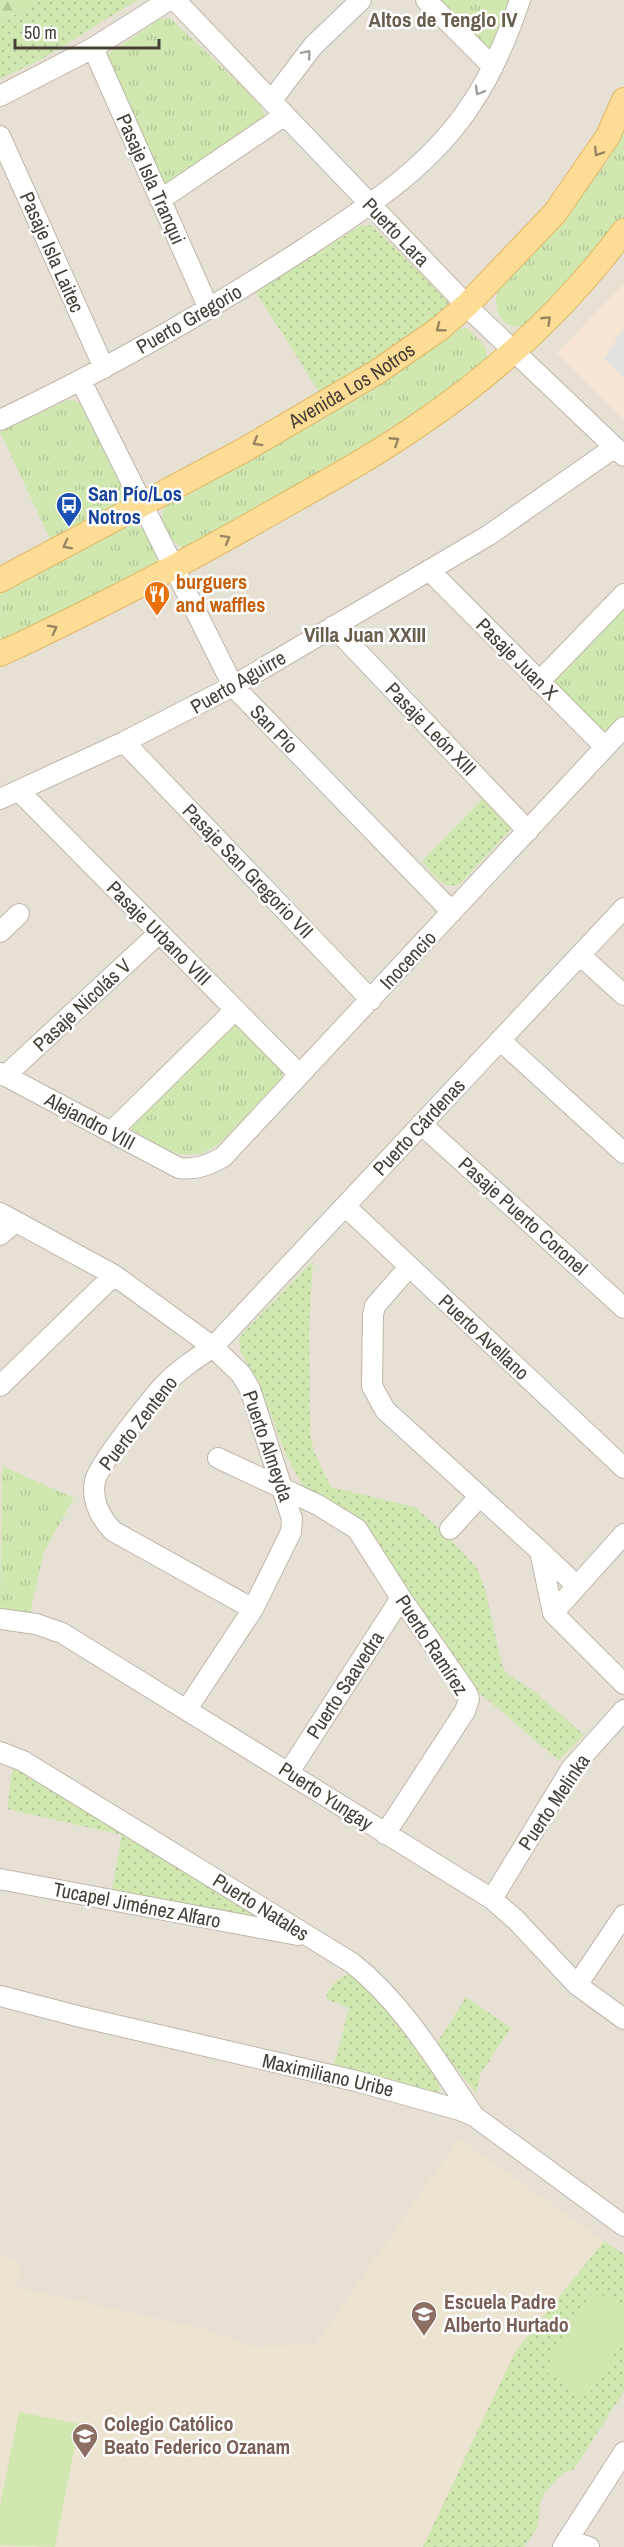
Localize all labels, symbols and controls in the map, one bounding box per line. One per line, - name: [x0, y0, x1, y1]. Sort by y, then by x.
- district label: Altos de Tenglo IV: [369, 5, 518, 34]
- scale bar: [15, 12, 159, 50]
- text: 50 m: [24, 20, 57, 45]
- one-way arrow: [300, 50, 311, 61]
- one-way arrow: [475, 85, 486, 96]
- street label: Pasaje Isla Tranqui: [111, 109, 192, 248]
- one-way arrow: [594, 145, 605, 156]
- street label: Pasaje Isla Laitec: [14, 187, 91, 316]
- street label: Puerto Lara: [357, 191, 436, 272]
- street label: Puerto Gregorio: [131, 277, 246, 360]
- one-way arrow: [539, 316, 550, 327]
- one-way arrow: [436, 320, 447, 331]
- street label: Avenida Los Notros: [282, 336, 420, 435]
- one-way arrow: [253, 435, 264, 446]
- one-way arrow: [388, 437, 399, 448]
- place label: San Pío/Los Notros: [88, 480, 182, 530]
- bus stop icon: San Pío/Los Notros: [54, 490, 84, 528]
- one-way arrow: [220, 535, 230, 546]
- one-way arrow: [63, 538, 74, 549]
- place label: burguers and waffles: [176, 568, 265, 618]
- restaurant icon: burguers and waffles: [142, 579, 172, 617]
- street label: Pasaje Juan X: [470, 612, 564, 706]
- district label: Villa Juan XXIII: [304, 620, 426, 649]
- one-way arrow: [46, 624, 57, 636]
- street label: Puerto Aguirre: [185, 643, 290, 720]
- street label: Pasaje León XIII: [380, 676, 483, 781]
- street label: San Pío: [244, 698, 304, 759]
- street label: Pasaje San Gregorio VII: [177, 797, 320, 944]
- street label: Pasaje Urbano VIII: [101, 874, 218, 991]
- street label: Inocencio: [374, 924, 442, 995]
- street label: Pasaje Nicolás V: [27, 952, 137, 1057]
- street label: Puerto Cárdenas: [366, 1072, 471, 1181]
- street label: Alejandro VIII: [40, 1085, 140, 1156]
- street label: Pasaje Puerto Coronel: [453, 1150, 594, 1281]
- street label: Puerto Avellano: [433, 1288, 535, 1386]
- street label: Puerto Zenteno: [92, 1370, 183, 1476]
- street label: Puerto Almeyda: [237, 1387, 300, 1505]
- street label: Puerto Ramírez: [390, 1589, 475, 1700]
- street label: Puerto Saavedra: [300, 1626, 389, 1744]
- street label: Puerto Melinka: [512, 1748, 596, 1855]
- street label: Puerto Yungay: [274, 1755, 379, 1837]
- street label: Puerto Natales: [208, 1866, 314, 1947]
- street label: Tucapel Jiménez Alfaro: [51, 1875, 223, 1934]
- street label: Maximiliano Uribe: [260, 2046, 396, 2103]
- place label: Escuela Padre Alberto Hurtado: [444, 2288, 569, 2338]
- school or university icon: Escuela Padre Alberto Hurtado: [409, 2299, 439, 2337]
- place label: Colegio Católico Beato Federico Ozanam: [104, 2410, 290, 2460]
- school or university icon: Colegio Católico Beato Federico Ozanam: [70, 2421, 100, 2459]

